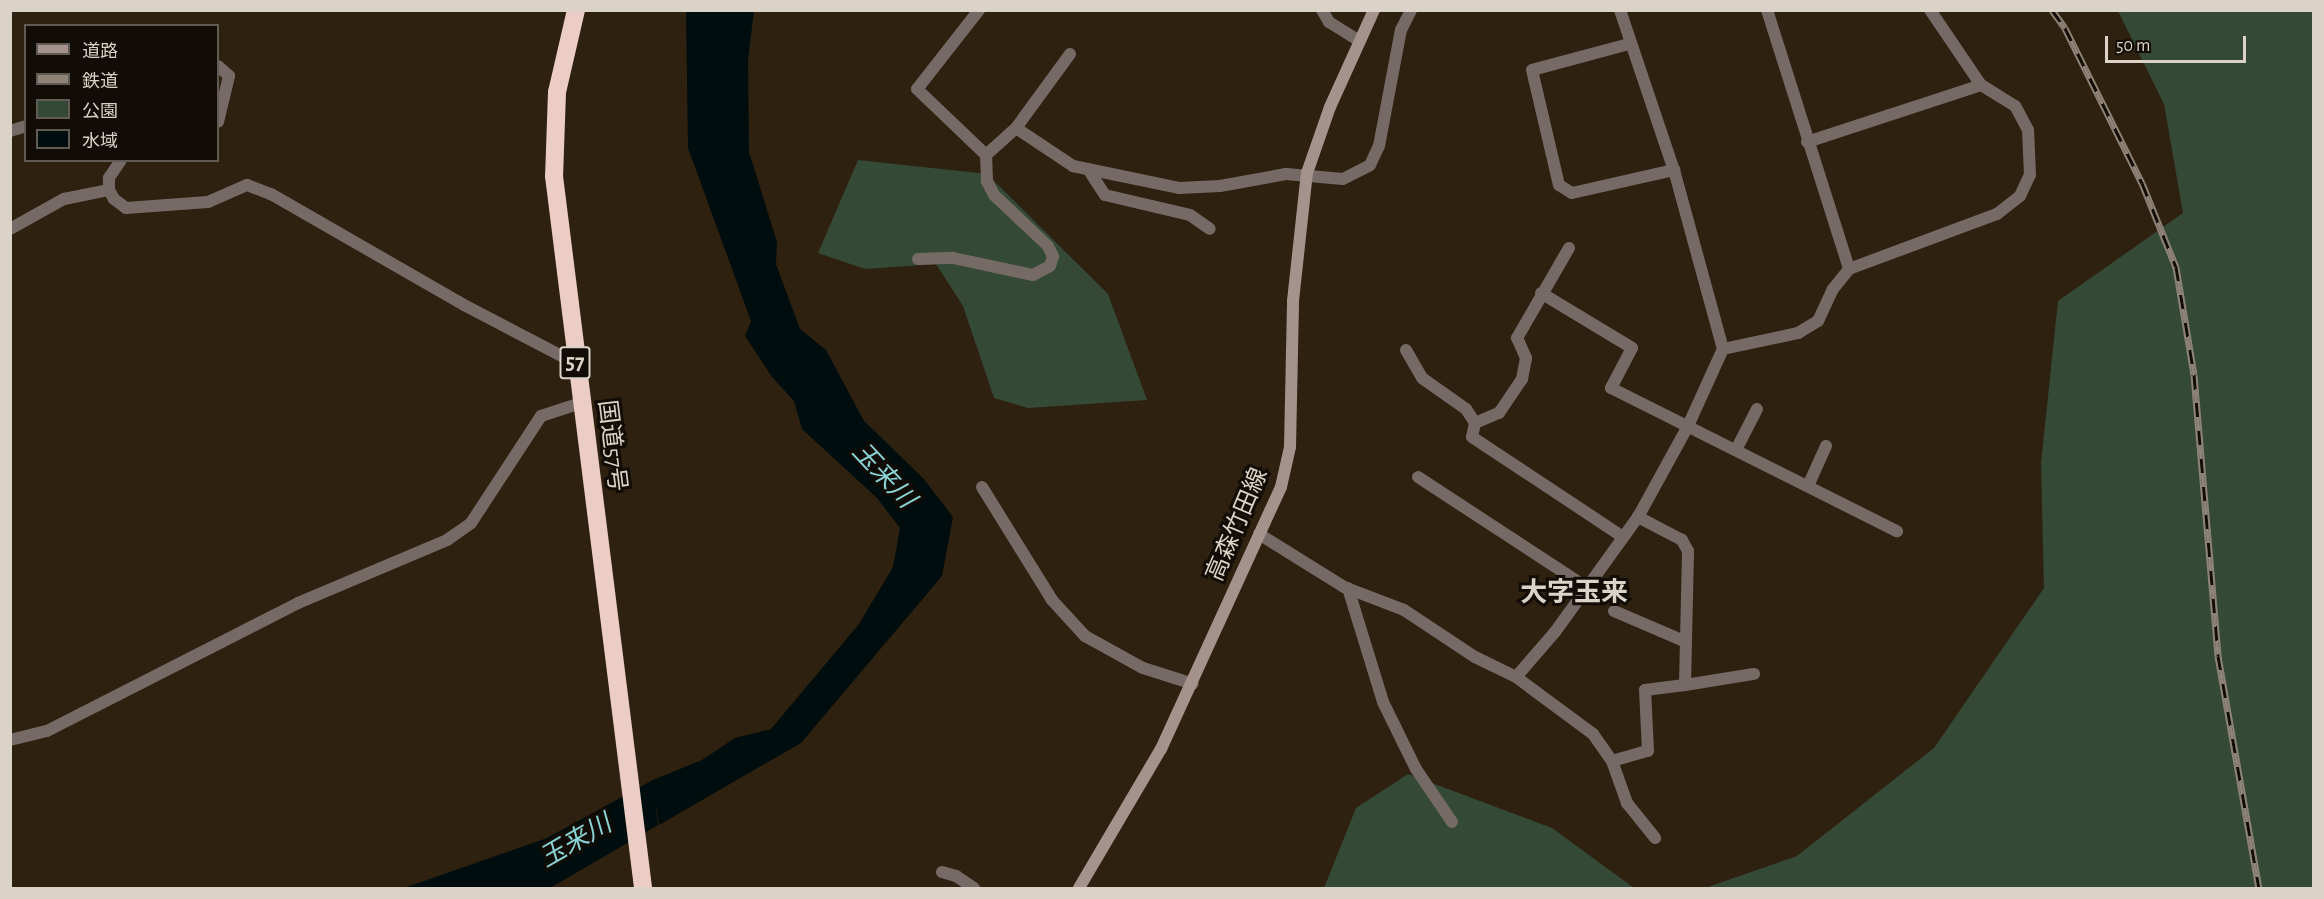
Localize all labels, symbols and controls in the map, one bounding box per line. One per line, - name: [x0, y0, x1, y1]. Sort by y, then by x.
- legend: [24, 24, 219, 162]
- scale bar: [2108, 24, 2249, 62]
- text: 50 m: [2116, 37, 2150, 55]
- text: 道路: [82, 43, 118, 61]
- text: 鉄道: [82, 73, 118, 91]
- text: 公園: [82, 103, 118, 121]
- text: 水域: [82, 133, 118, 151]
- road number: 57: [558, 344, 592, 382]
- street label: 国道57号: [591, 399, 631, 493]
- water label: 玉来川: [845, 437, 921, 515]
- street label: 高森竹田線: [1201, 464, 1275, 586]
- district label: 大字玉来: [1520, 577, 1628, 609]
- water label: 玉来川: [534, 809, 618, 875]

